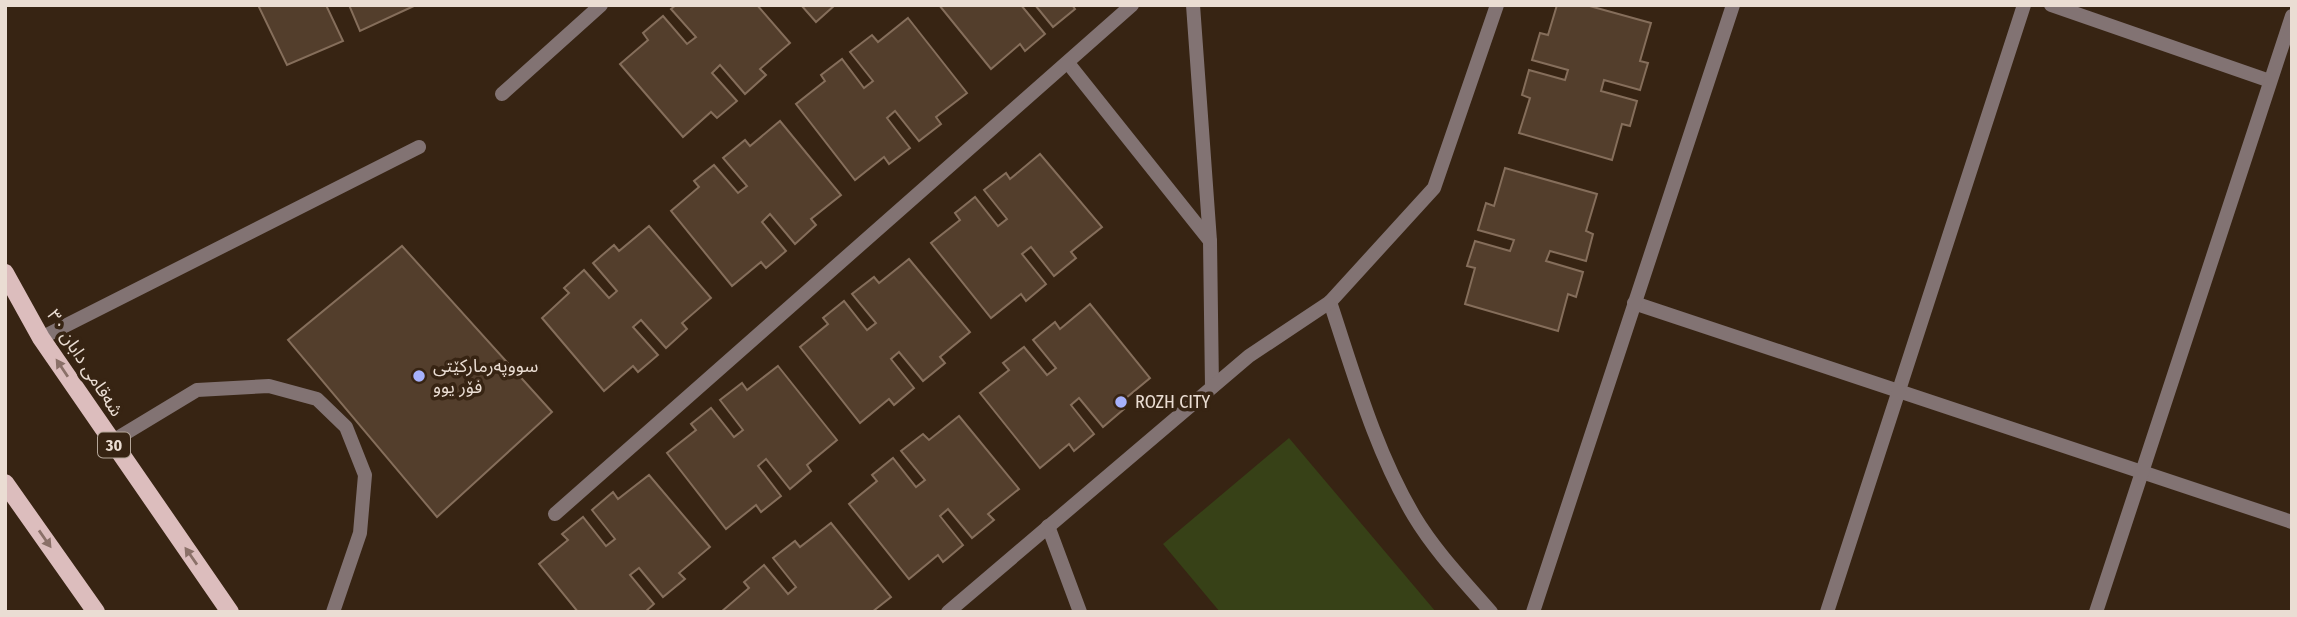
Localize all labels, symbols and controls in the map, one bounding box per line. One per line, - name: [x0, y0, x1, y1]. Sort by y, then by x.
- street label: شەقامی دابان ٣٠: [42, 305, 128, 421]
- place label: سووپەرمارکێتی فۆر یوو: [433, 355, 538, 398]
- one-way arrow: [55, 359, 68, 378]
- marker: سووپەرمارکێتی فۆر یوو: [411, 368, 427, 384]
- place label: ROZH CITY: [1135, 391, 1210, 413]
- marker: ROZH CITY: [1113, 394, 1129, 410]
- road number: 30: [98, 432, 130, 458]
- one-way arrow: [37, 530, 51, 548]
- one-way arrow: [184, 547, 198, 565]

